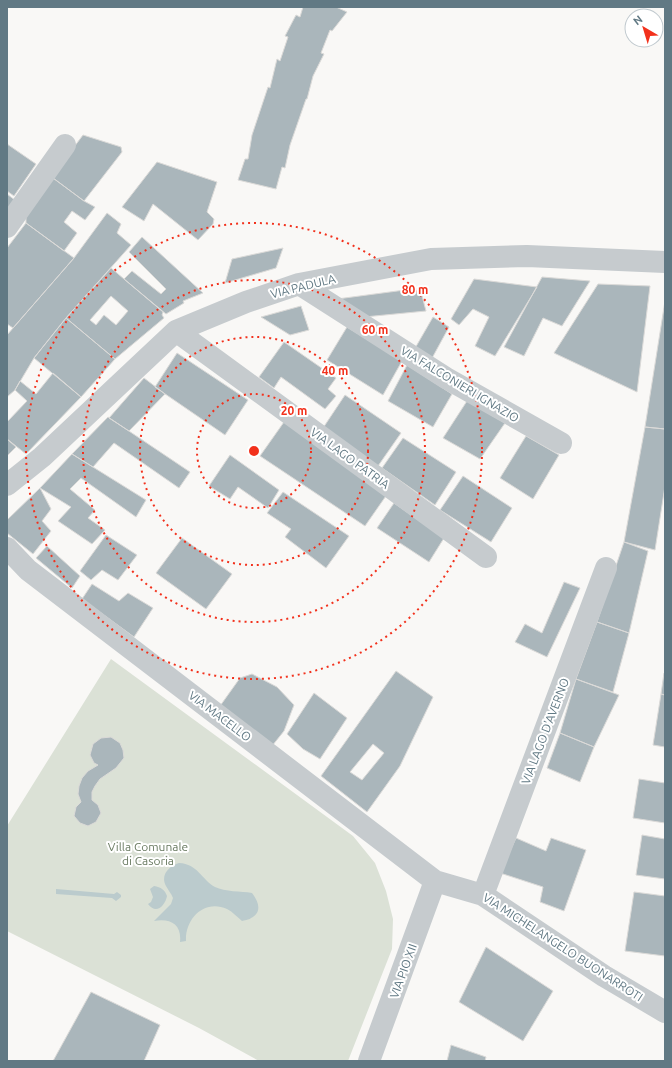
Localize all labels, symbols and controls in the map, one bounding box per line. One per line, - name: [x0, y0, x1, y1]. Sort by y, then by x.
- north arrow: [624, 8, 664, 48]
- text: N: [631, 13, 645, 27]
- street label: VIA PADULA: [269, 272, 337, 300]
- text: 80 m: [402, 283, 428, 296]
- text: 60 m: [362, 323, 388, 336]
- street label: VIA FALCONIERI IGNAZIO: [399, 344, 521, 424]
- text: 40 m: [322, 364, 348, 377]
- text: 20 m: [281, 404, 307, 417]
- street label: VIA LAGO PATRIA: [308, 425, 392, 491]
- centre of rings: [247, 444, 261, 458]
- street label: VIA LAGO D'AVERNO: [519, 676, 571, 786]
- street label: VIA MACELLO: [186, 688, 254, 744]
- park label: Villa Comunale di Casoria: [108, 840, 188, 867]
- street label: VIA MICHELANGELO BUONARROTI: [481, 890, 645, 1004]
- street label: VIA PIO XII: [387, 942, 419, 1000]

